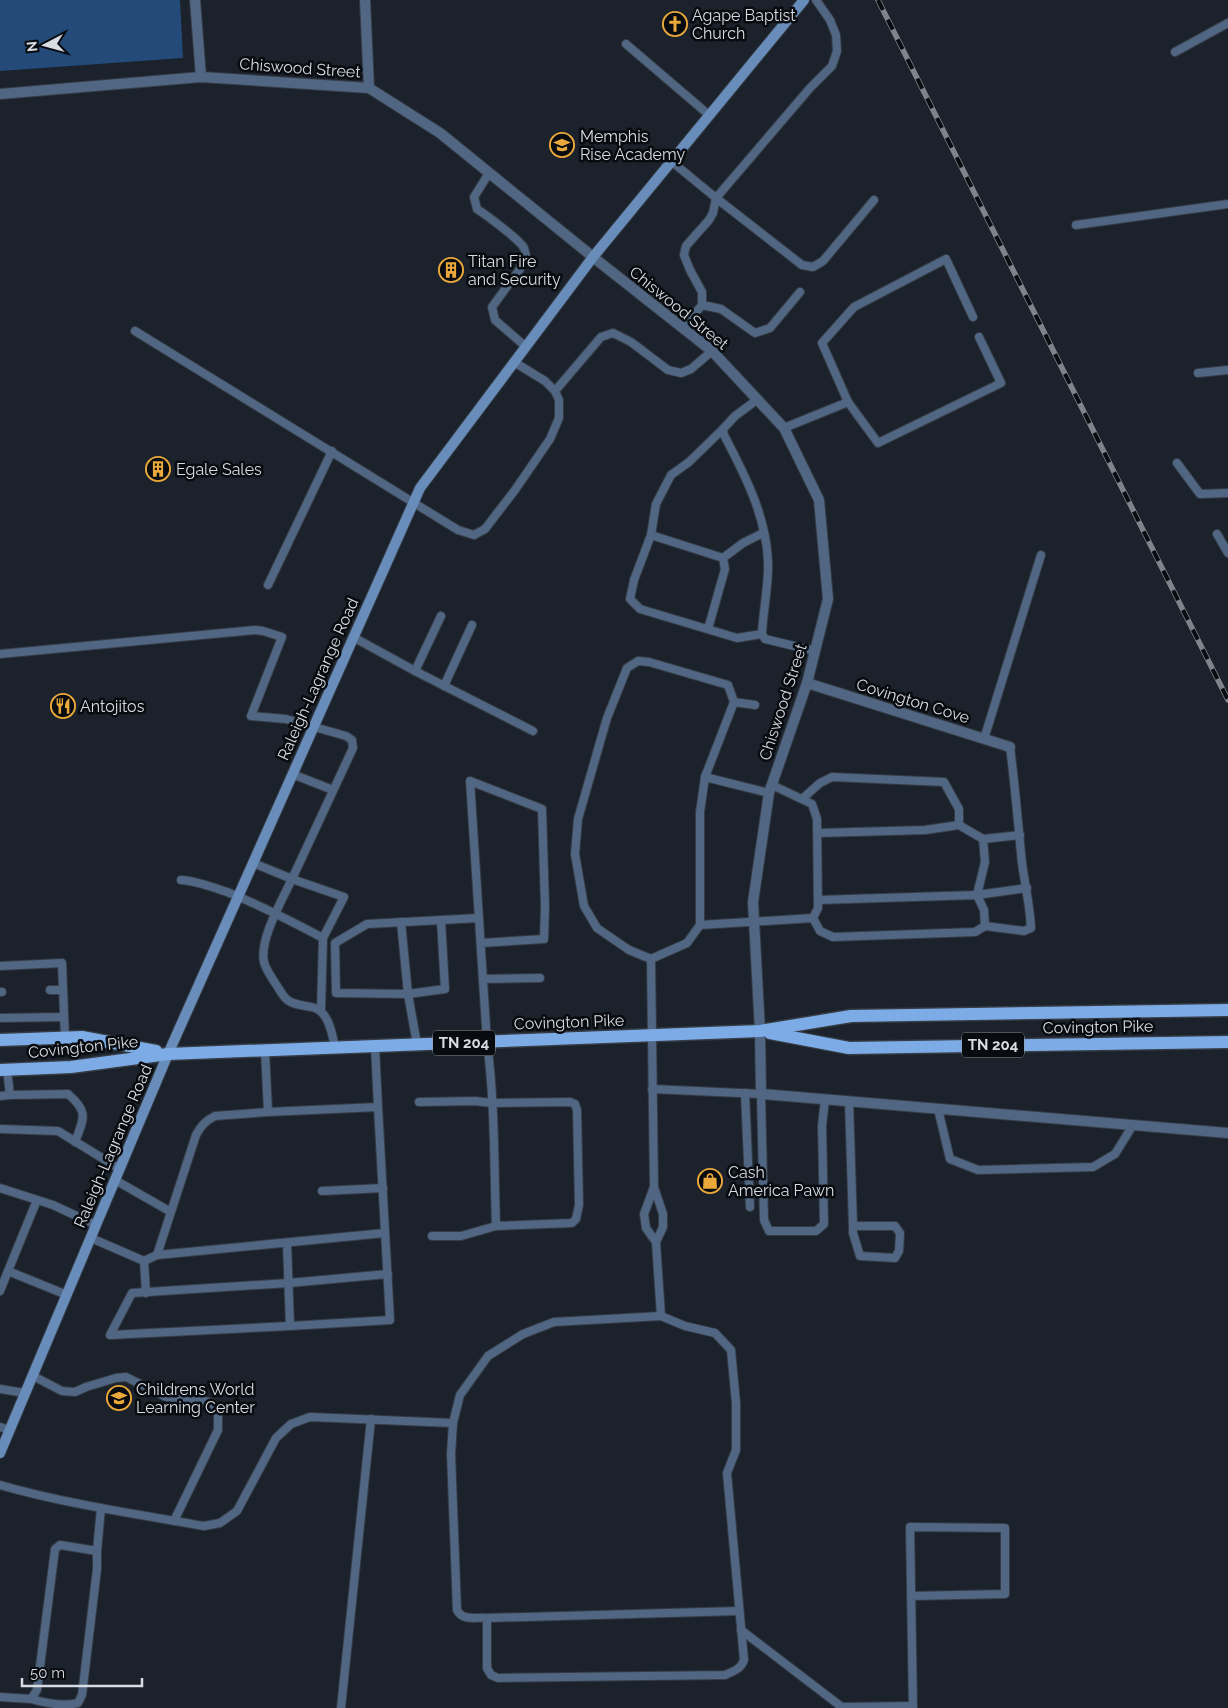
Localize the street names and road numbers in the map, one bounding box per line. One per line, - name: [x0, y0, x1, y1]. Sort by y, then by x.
- street label: Chiswood Street: [239, 54, 362, 82]
- street label: Chiswood Street: [626, 262, 733, 354]
- street label: Raleigh-Lagrange Road: [274, 595, 362, 763]
- street label: Chiswood Street: [755, 641, 811, 763]
- street label: Covington Cove: [854, 675, 972, 727]
- street label: Covington Pike: [513, 1011, 625, 1033]
- street label: Covington Pike: [1043, 1017, 1153, 1037]
- road number: TN 204: [433, 1030, 495, 1056]
- street label: Covington Pike: [27, 1032, 139, 1062]
- road number: TN 204: [962, 1032, 1024, 1058]
- street label: Raleigh-Lagrange Road: [70, 1061, 156, 1231]

